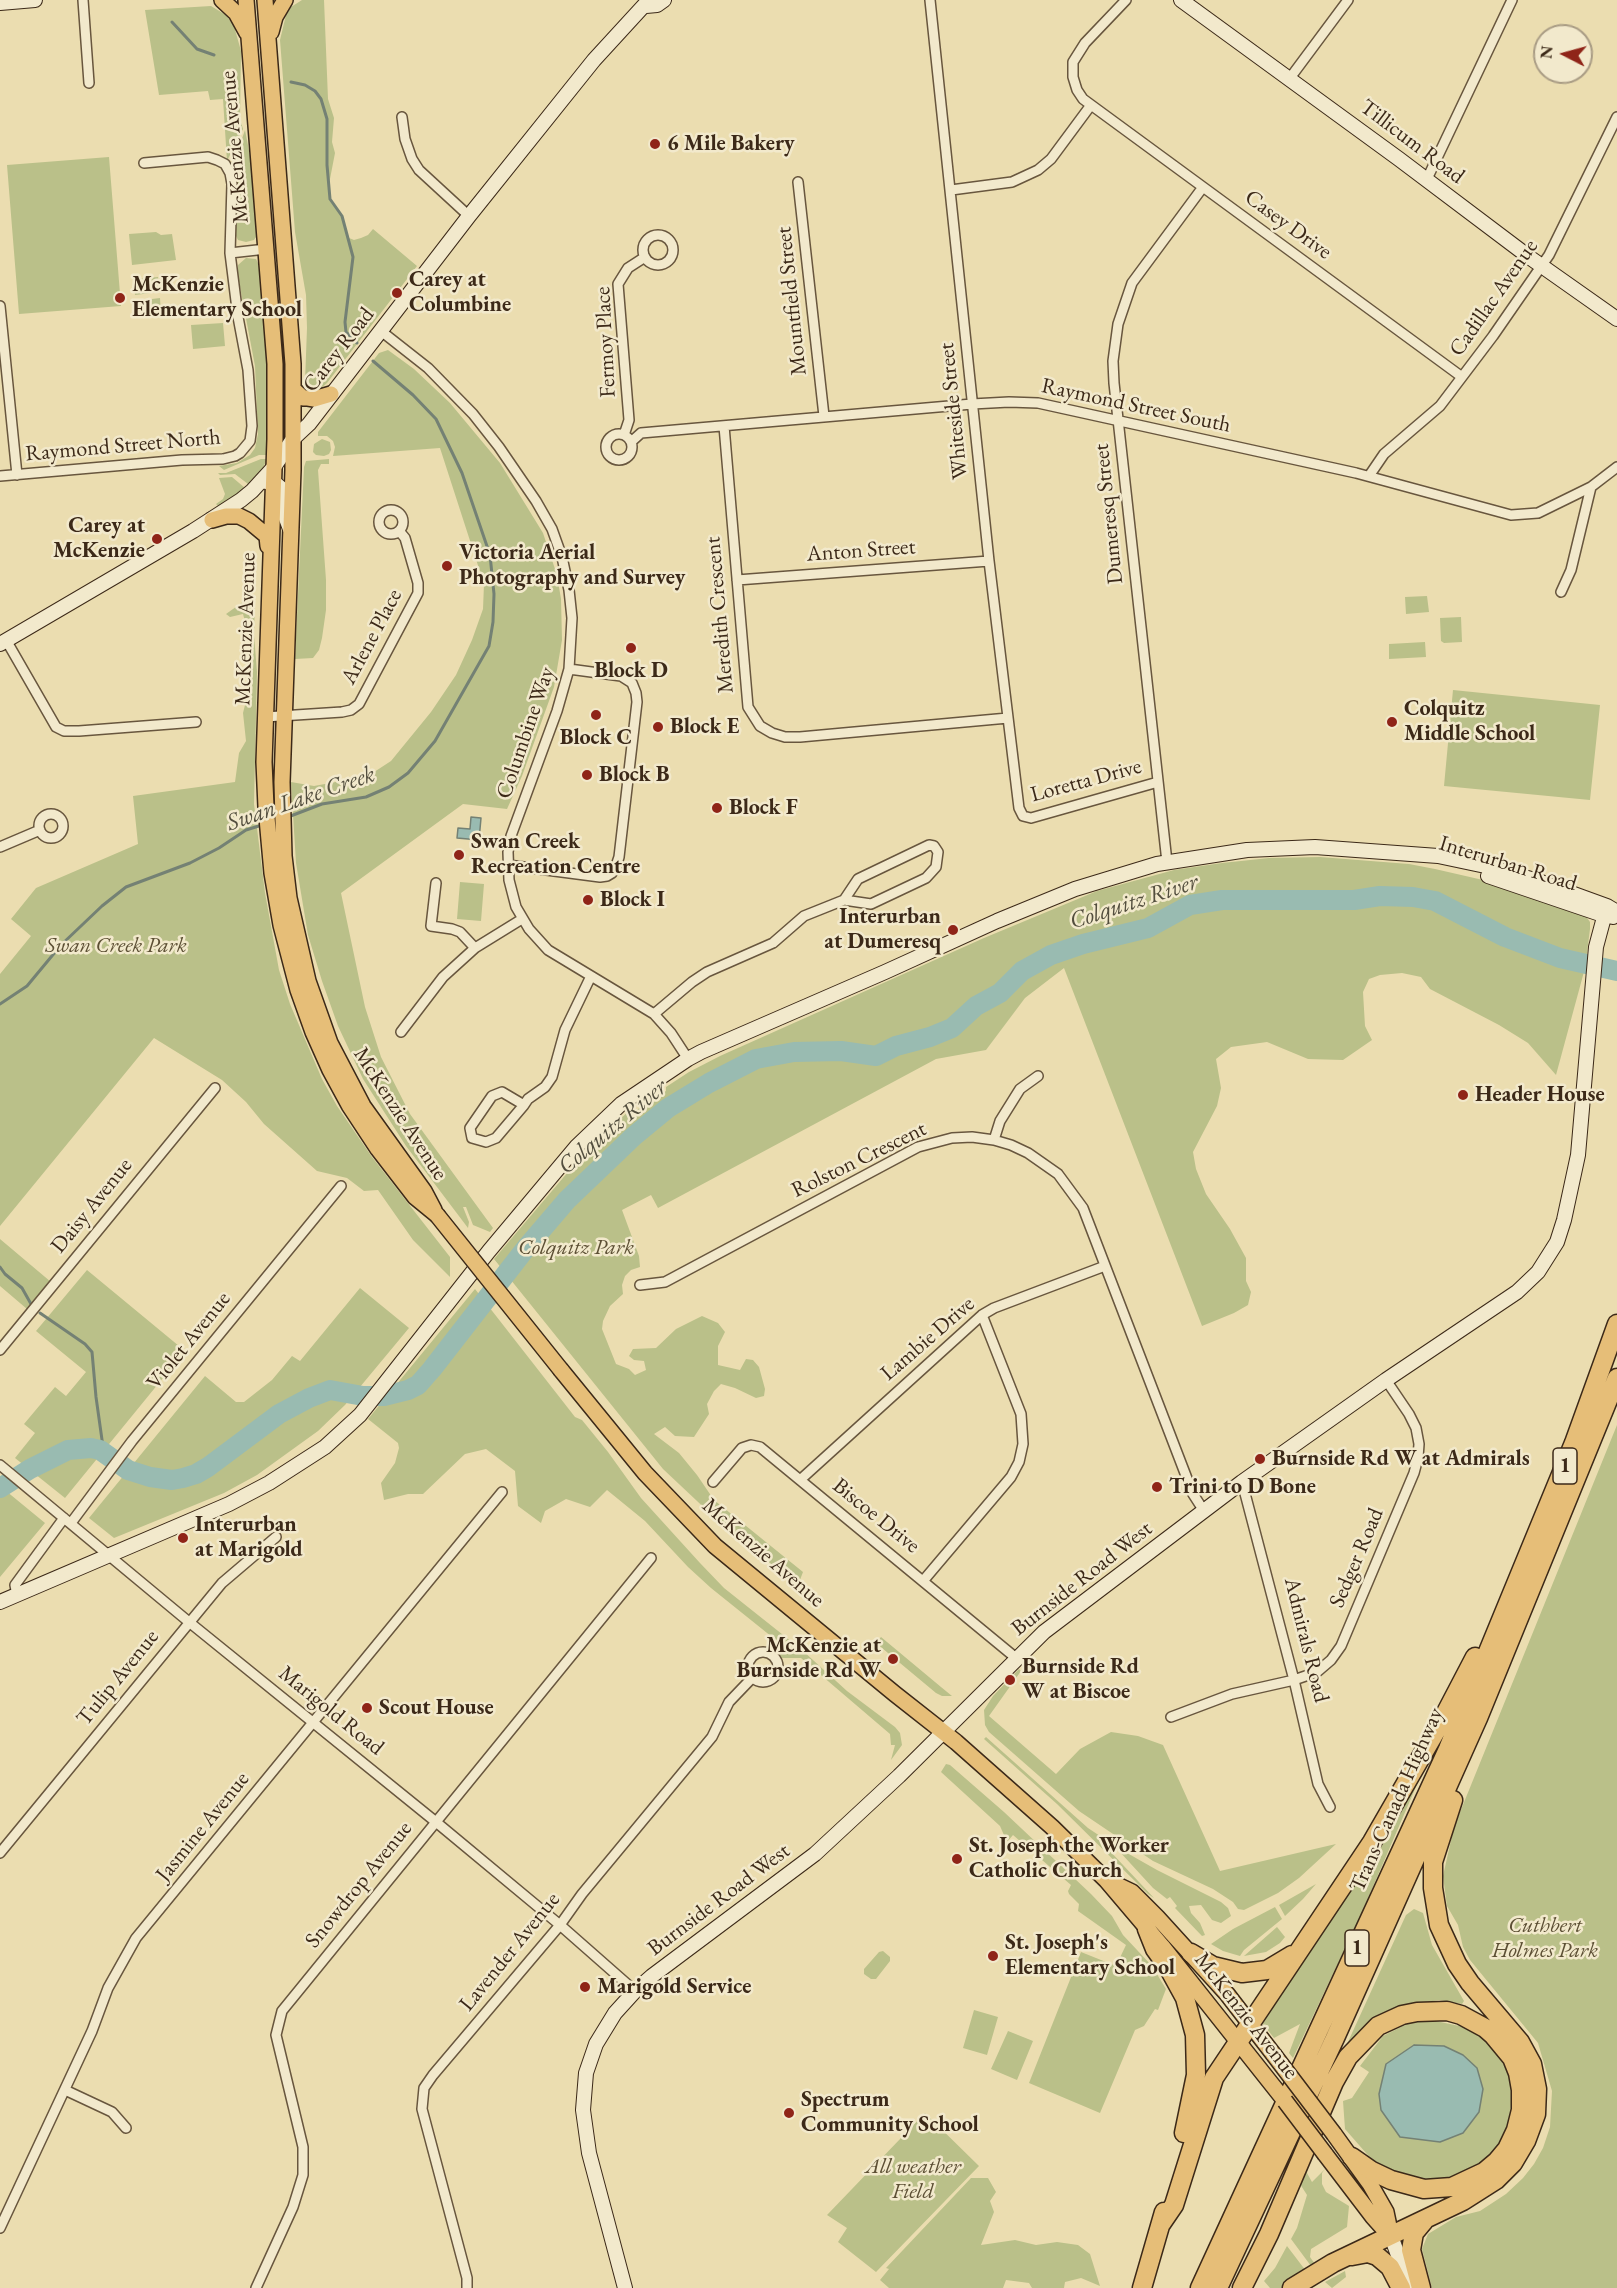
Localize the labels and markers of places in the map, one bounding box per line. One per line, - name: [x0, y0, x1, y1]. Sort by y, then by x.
- place label: 6 Mile Bakery: [667, 131, 795, 157]
- marker: 6 Mile Bakery: [648, 137, 662, 151]
- place label: Carey at Columbine: [409, 267, 511, 318]
- place label: McKenzie Elementary School: [132, 272, 302, 324]
- marker: Carey at Columbine: [390, 286, 404, 300]
- marker: McKenzie Elementary School: [113, 291, 127, 305]
- place label: Carey at McKenzie: [53, 513, 145, 564]
- marker: Carey at McKenzie: [150, 532, 164, 546]
- place label: Victoria Aerial Photography and Survey: [459, 540, 685, 592]
- marker: Victoria Aerial Photography and Survey: [440, 559, 454, 573]
- marker: Block D: [624, 641, 638, 655]
- place label: Block D: [594, 658, 668, 684]
- place label: Colquitz Middle School: [1404, 696, 1535, 748]
- marker: Block C: [589, 708, 603, 722]
- place label: Block E: [670, 714, 739, 740]
- marker: Colquitz Middle School: [1385, 715, 1399, 729]
- marker: Block E: [651, 720, 665, 734]
- place label: Block C: [560, 725, 632, 751]
- place label: Block B: [599, 762, 670, 788]
- marker: Block B: [580, 768, 594, 782]
- place label: Block F: [729, 795, 798, 821]
- marker: Block F: [710, 801, 724, 815]
- place label: Swan Creek Recreation Centre: [471, 829, 640, 880]
- marker: Swan Creek Recreation Centre: [452, 848, 466, 862]
- place label: Block I: [600, 887, 665, 913]
- marker: Block I: [581, 893, 595, 907]
- place label: Interurban at Dumeresq: [824, 904, 941, 956]
- marker: Interurban at Dumeresq: [946, 923, 960, 937]
- place label: Header House: [1475, 1082, 1605, 1108]
- marker: Header House: [1456, 1088, 1470, 1102]
- place label: Burnside Rd W at Admirals: [1272, 1446, 1530, 1472]
- marker: Burnside Rd W at Admirals: [1253, 1452, 1267, 1466]
- place label: Trini to D Bone: [1169, 1474, 1316, 1500]
- marker: Trini to D Bone: [1150, 1480, 1164, 1494]
- place label: Interurban at Marigold: [195, 1512, 303, 1564]
- marker: Interurban at Marigold: [176, 1531, 190, 1545]
- place label: McKenzie at Burnside Rd W: [736, 1633, 881, 1684]
- marker: McKenzie at Burnside Rd W: [886, 1652, 900, 1666]
- place label: Burnside Rd W at Biscoe: [1022, 1654, 1139, 1706]
- marker: Burnside Rd W at Biscoe: [1003, 1673, 1017, 1687]
- place label: Scout House: [379, 1695, 494, 1721]
- marker: Scout House: [360, 1701, 374, 1715]
- place label: St. Joseph the Worker Catholic Church: [969, 1833, 1169, 1885]
- marker: St. Joseph the Worker Catholic Church: [950, 1852, 964, 1866]
- place label: St. Joseph's Elementary School: [1005, 1930, 1175, 1982]
- marker: St. Joseph's Elementary School: [986, 1949, 1000, 1963]
- place label: Marigold Service: [597, 1974, 751, 2000]
- marker: Marigold Service: [578, 1980, 592, 1994]
- place label: Spectrum Community School: [801, 2087, 979, 2138]
- marker: Spectrum Community School: [782, 2106, 796, 2120]

